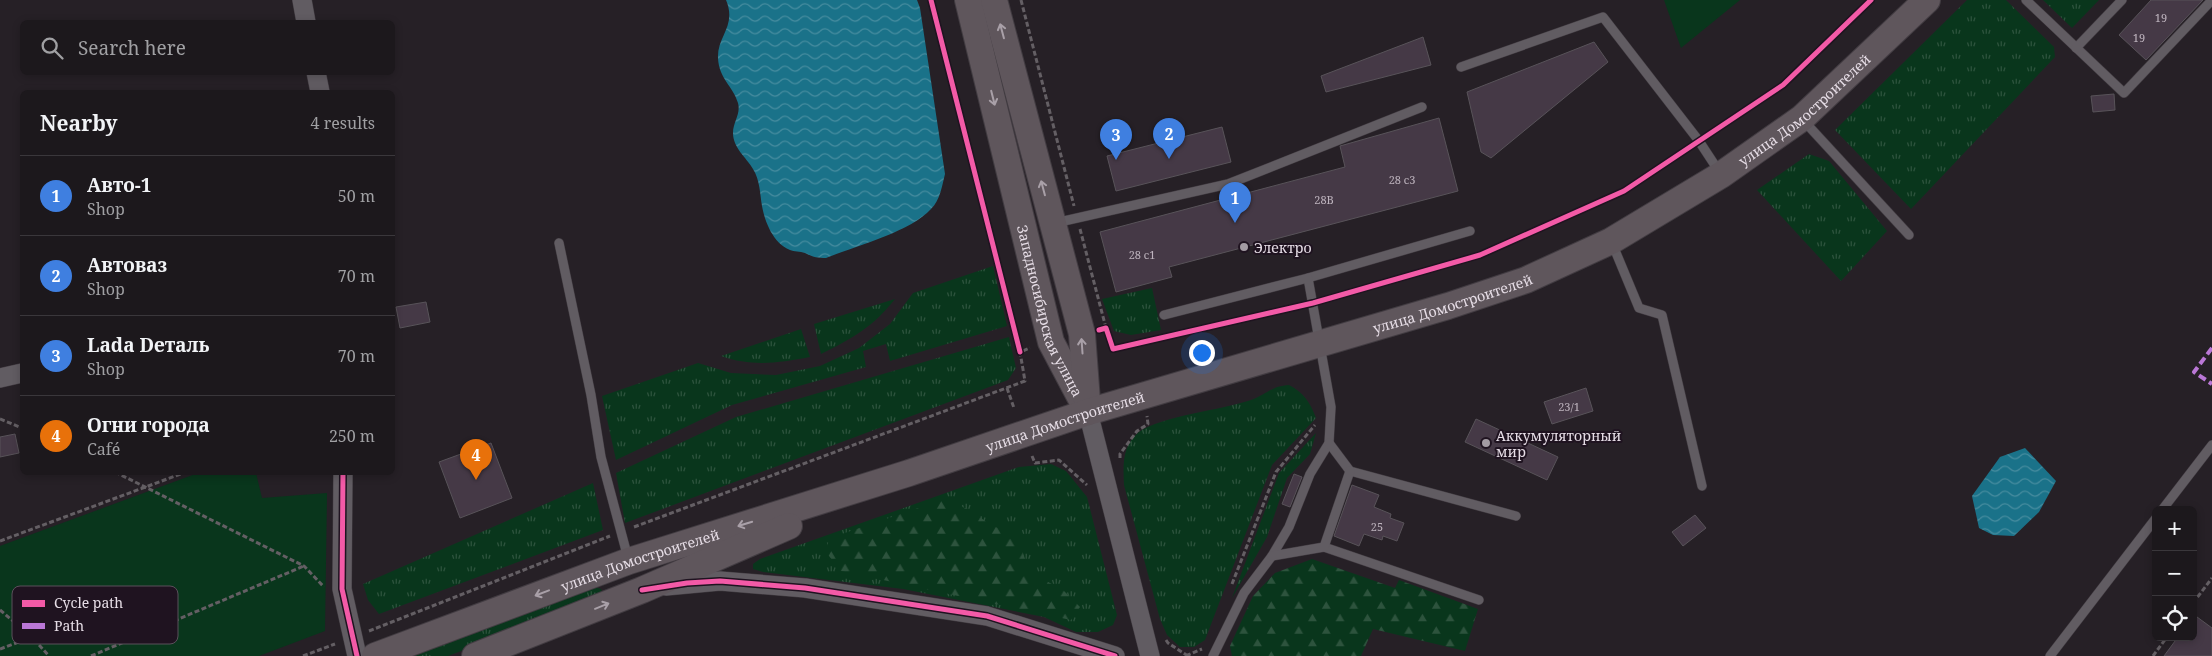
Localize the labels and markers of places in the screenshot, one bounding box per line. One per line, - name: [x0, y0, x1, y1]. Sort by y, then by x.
- pin: 2: [1153, 118, 1185, 159]
- pin: 3: [1100, 119, 1132, 160]
- pin: 1: [1219, 182, 1251, 223]
- place label: Электро: [1254, 238, 1312, 257]
- marker: Электро: [1238, 241, 1250, 253]
- place label: Аккумуляторный мир: [1496, 426, 1621, 461]
- marker: Аккумуляторный мир: [1480, 437, 1492, 449]
- pin: 4: [460, 439, 492, 480]

